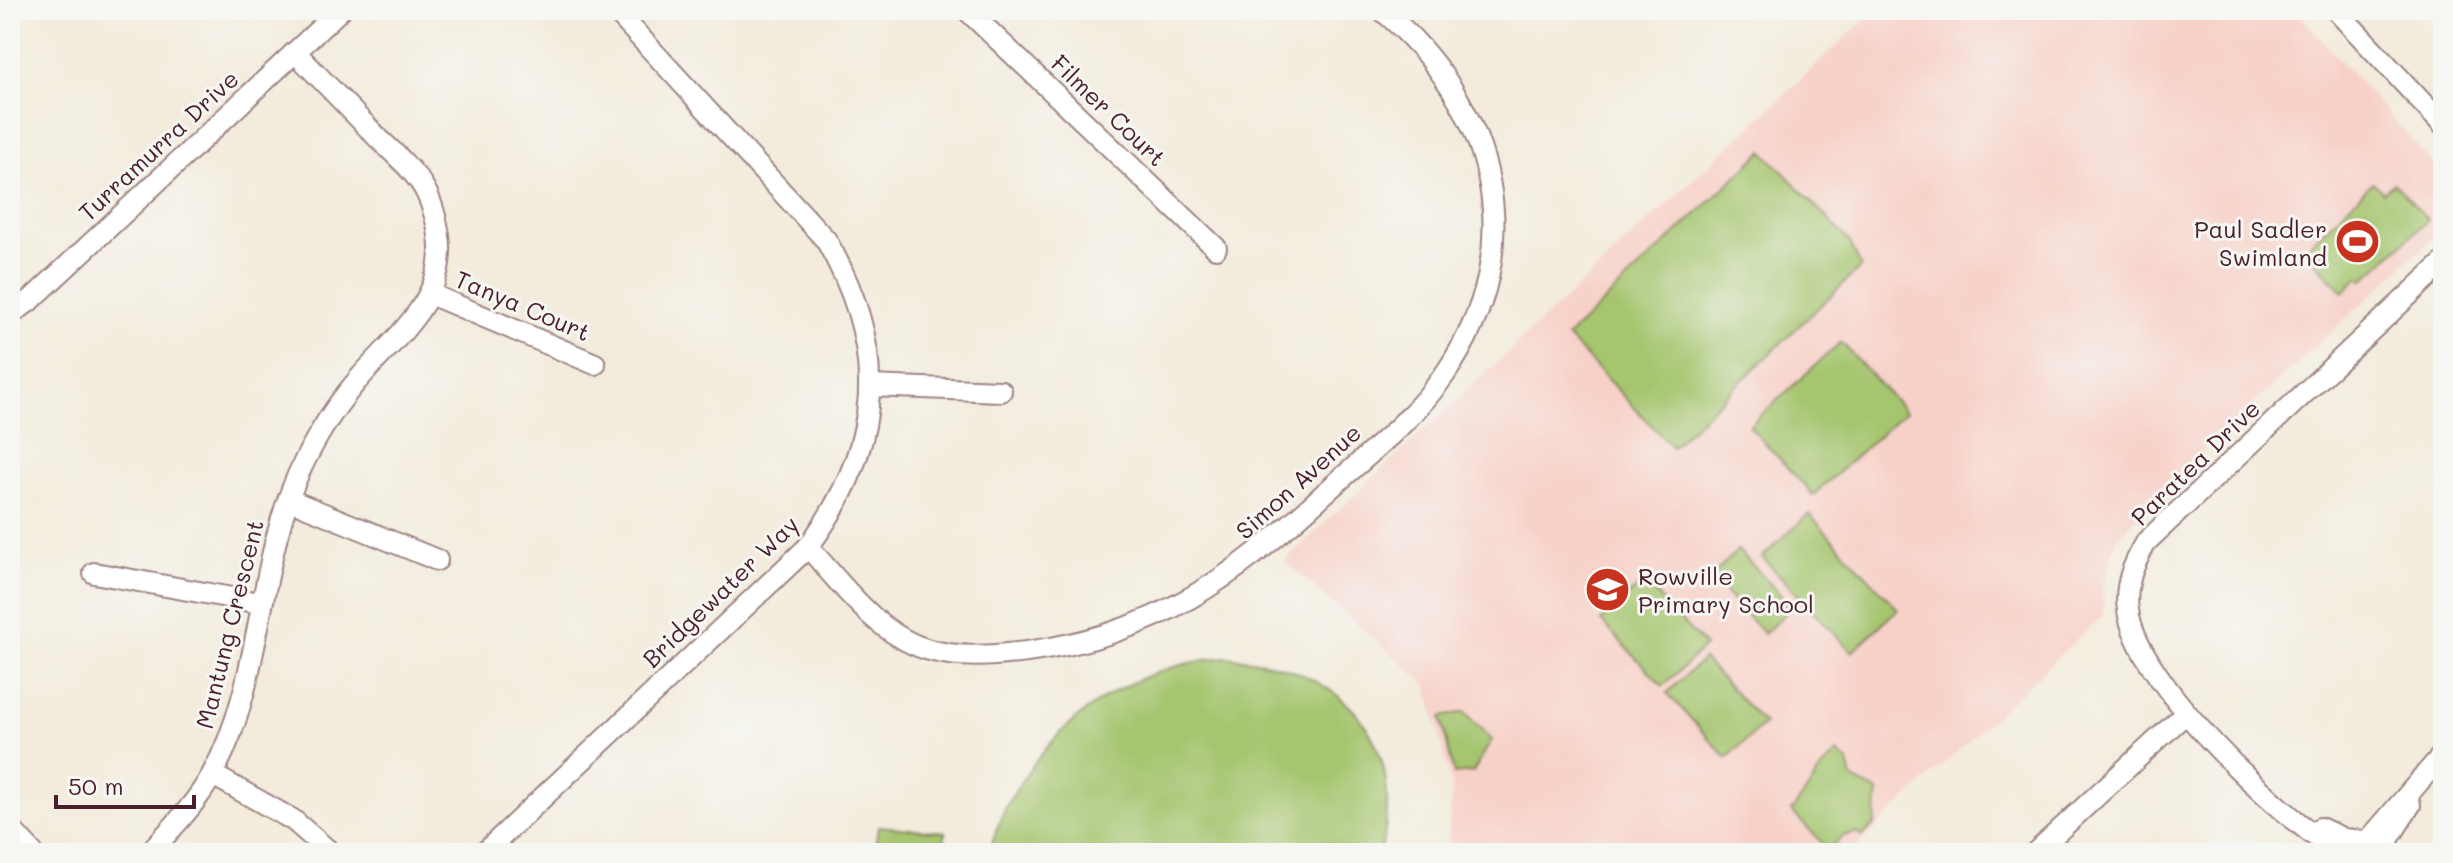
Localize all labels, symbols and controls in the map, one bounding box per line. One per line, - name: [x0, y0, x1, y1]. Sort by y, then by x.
- street label: Filmer Court: [1045, 48, 1173, 172]
- street label: Turramurra Drive: [71, 63, 245, 227]
- place label: Paul Sadler Swimland: [2194, 213, 2327, 272]
- sports icon: Paul Sadler Swimland: [2334, 218, 2382, 266]
- street label: Tanya Court: [451, 263, 595, 347]
- street label: Paratea Drive: [2124, 392, 2266, 532]
- street label: Simon Avenue: [1229, 417, 1367, 545]
- street label: Bridgewater Way: [635, 508, 805, 674]
- street label: Mantung Crescent: [188, 516, 270, 732]
- place label: Rowville Primary School: [1638, 560, 1814, 619]
- school or university icon: Rowville Primary School: [1583, 565, 1631, 613]
- scale bar: [56, 759, 194, 809]
- text: 50 m: [68, 770, 124, 801]

